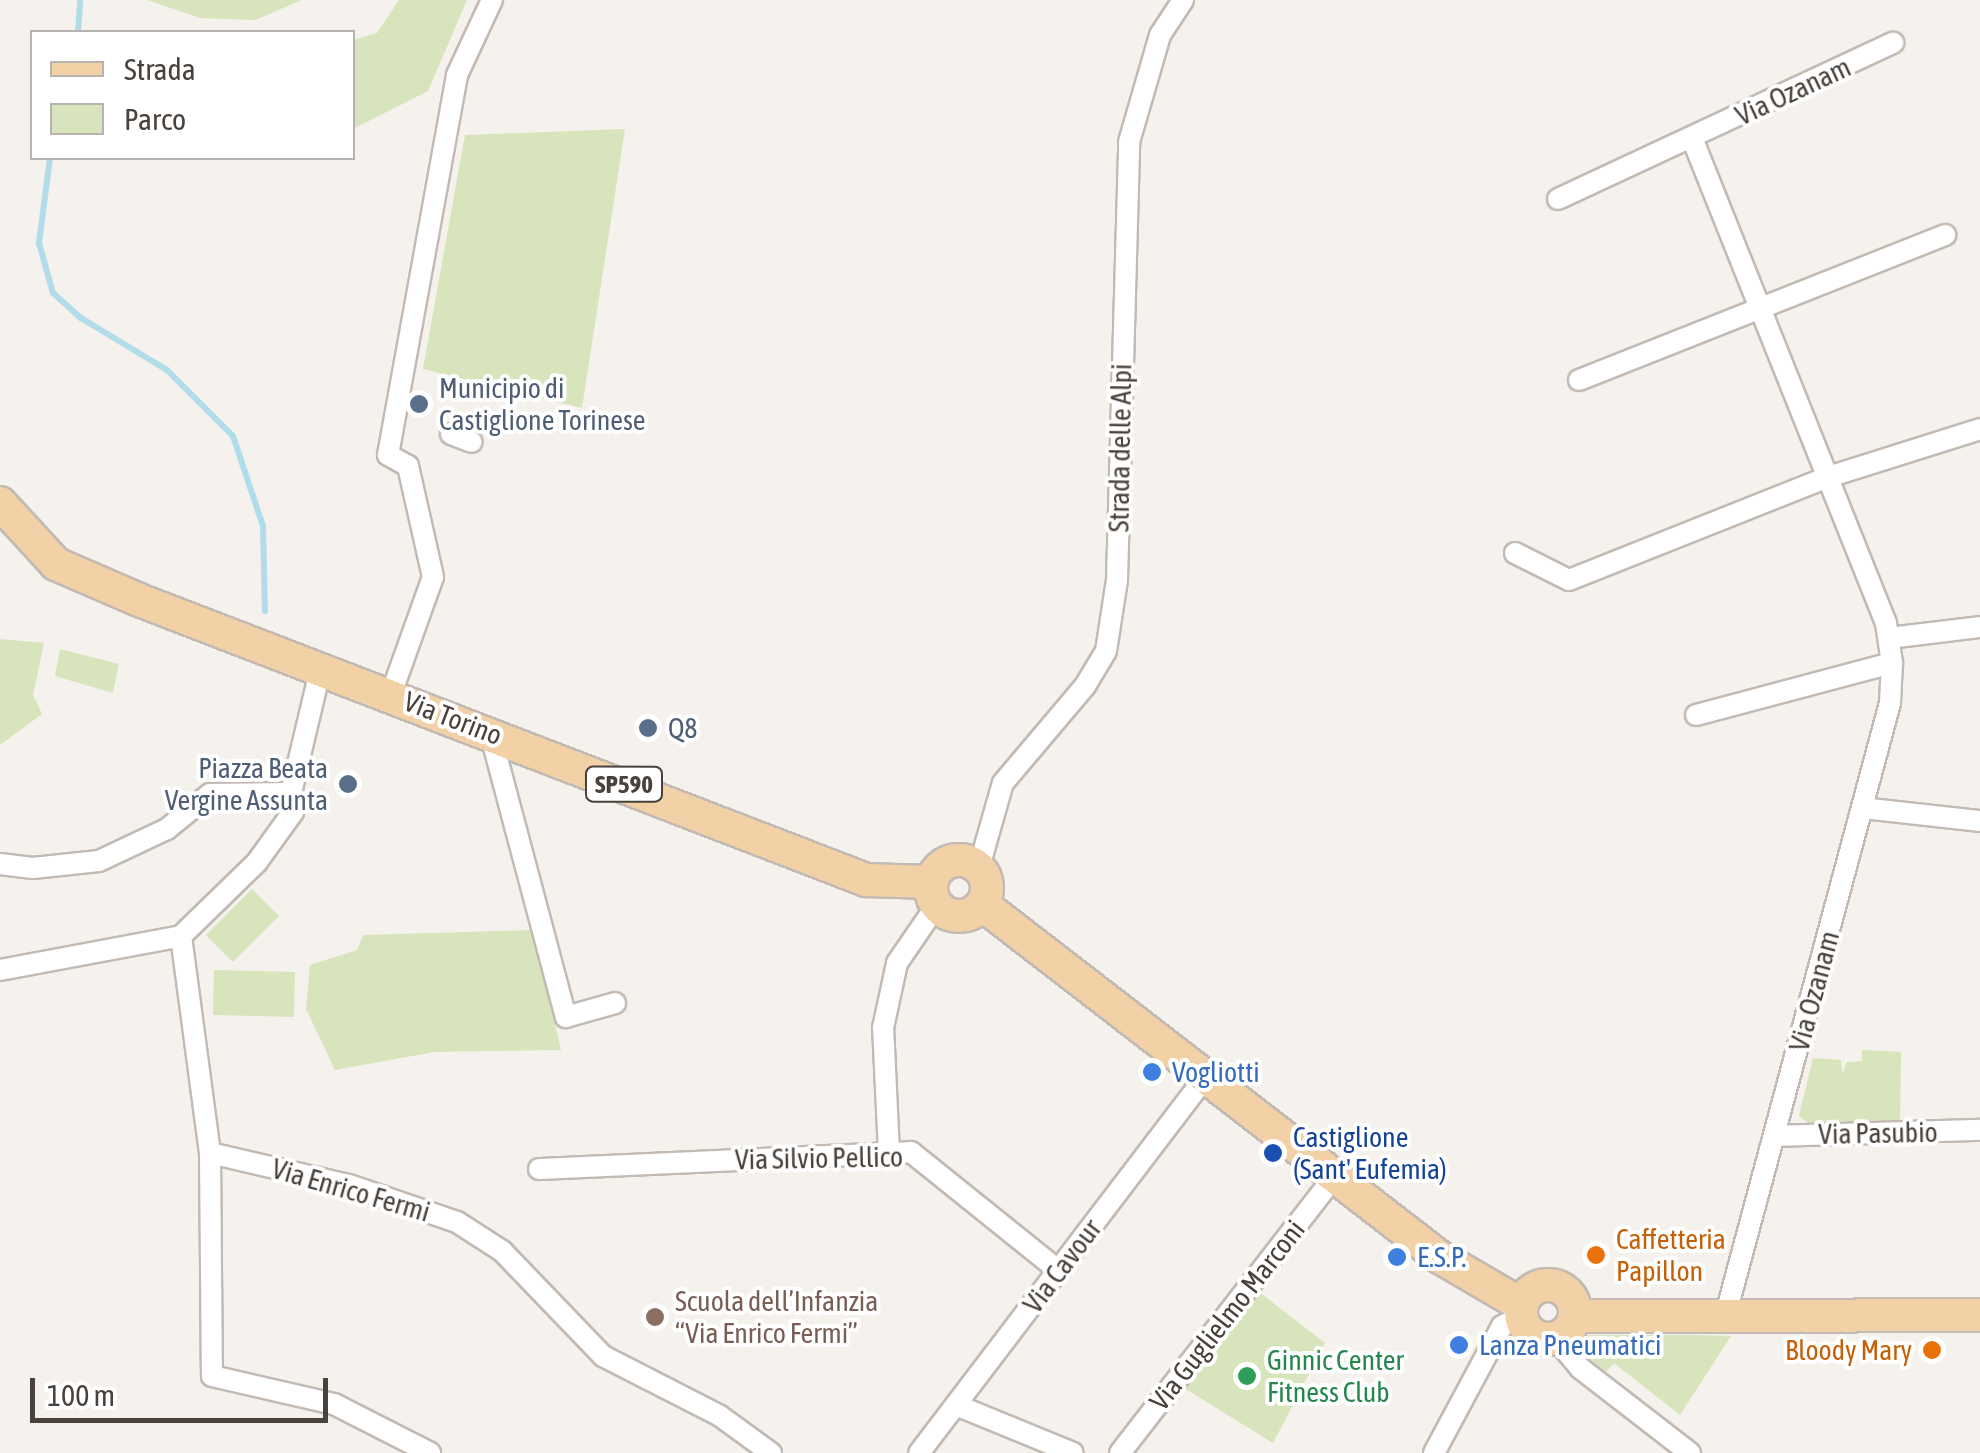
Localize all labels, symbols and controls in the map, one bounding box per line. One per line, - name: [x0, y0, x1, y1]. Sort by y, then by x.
- legend: [30, 30, 355, 160]
- street label: Via Ozanam: [1730, 50, 1856, 132]
- text: Strada: [124, 52, 196, 86]
- text: Parco: [124, 102, 186, 136]
- street label: Strada delle Alpi: [1102, 363, 1138, 533]
- place label: Municipio di Castiglione Torinese: [439, 371, 646, 437]
- marker: Municipio di Castiglione Torinese: [408, 393, 430, 415]
- street label: Via Torino: [399, 684, 507, 752]
- place label: Q8: [668, 711, 698, 745]
- marker: Q8: [637, 717, 659, 739]
- place label: Piazza Beata Vergine Assunta: [165, 751, 328, 817]
- road number: SP590: [584, 764, 664, 804]
- marker: Piazza Beata Vergine Assunta: [337, 773, 359, 795]
- street label: Via Ozanam: [1782, 927, 1846, 1055]
- place label: Vogliotti: [1172, 1055, 1260, 1089]
- marker: Vogliotti: [1141, 1061, 1163, 1083]
- street label: Via Pasubio: [1818, 1115, 1938, 1151]
- place label: Castiglione (Sant' Eufemia): [1293, 1120, 1447, 1186]
- street label: Via Silvio Pellico: [735, 1140, 903, 1176]
- marker: Castiglione (Sant' Eufemia): [1262, 1142, 1284, 1164]
- street label: Via Enrico Fermi: [268, 1151, 434, 1229]
- street label: Via Cavour: [1016, 1212, 1108, 1320]
- street label: Via Guglielmo Marconi: [1142, 1213, 1312, 1417]
- place label: Caffetteria Papillon: [1616, 1222, 1726, 1288]
- place label: E.S.P.: [1417, 1240, 1466, 1274]
- marker: Caffetteria Papillon: [1585, 1244, 1607, 1266]
- marker: E.S.P.: [1386, 1246, 1408, 1268]
- place label: Scuola dell’Infanzia “Via Enrico Fermi”: [675, 1284, 878, 1350]
- marker: Scuola dell’Infanzia “Via Enrico Fermi”: [644, 1306, 666, 1328]
- place label: Lanza Pneumatici: [1479, 1328, 1661, 1362]
- place label: Bloody Mary: [1785, 1333, 1912, 1367]
- marker: Lanza Pneumatici: [1448, 1334, 1470, 1356]
- marker: Bloody Mary: [1921, 1339, 1943, 1361]
- place label: Ginnic Center Fitness Club: [1267, 1343, 1404, 1409]
- scale bar: [35, 1358, 332, 1420]
- marker: Ginnic Center Fitness Club: [1236, 1365, 1258, 1387]
- text: 100 m: [47, 1378, 115, 1412]

